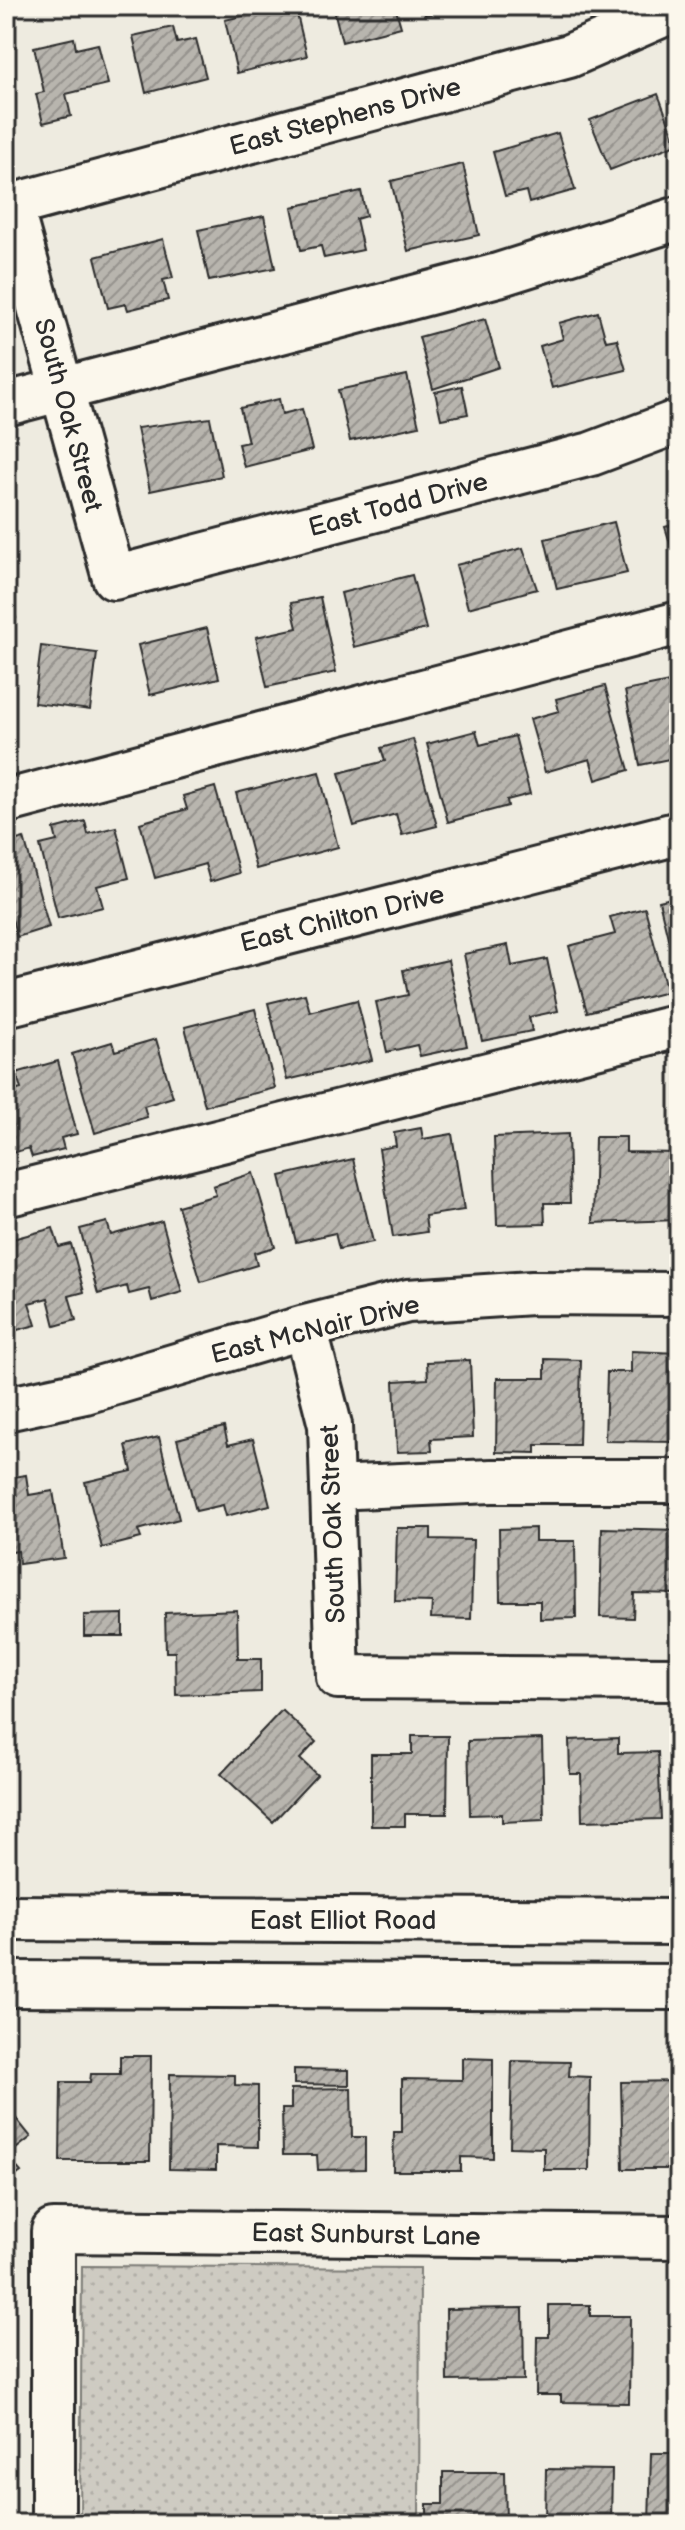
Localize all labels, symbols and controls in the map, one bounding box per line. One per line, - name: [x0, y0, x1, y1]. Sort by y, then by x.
- street label: East Stephens Drive: [226, 72, 464, 163]
- street label: South Oak Street: [27, 315, 108, 515]
- street label: East Todd Drive: [305, 467, 492, 544]
- street label: East Chilton Drive: [237, 879, 448, 960]
- street label: East McNair Drive: [208, 1290, 423, 1371]
- street label: South Oak Street: [315, 1424, 352, 1624]
- street label: East Elliot Road: [250, 1906, 436, 1937]
- street label: East Sunburst Lane: [251, 2218, 481, 2253]

